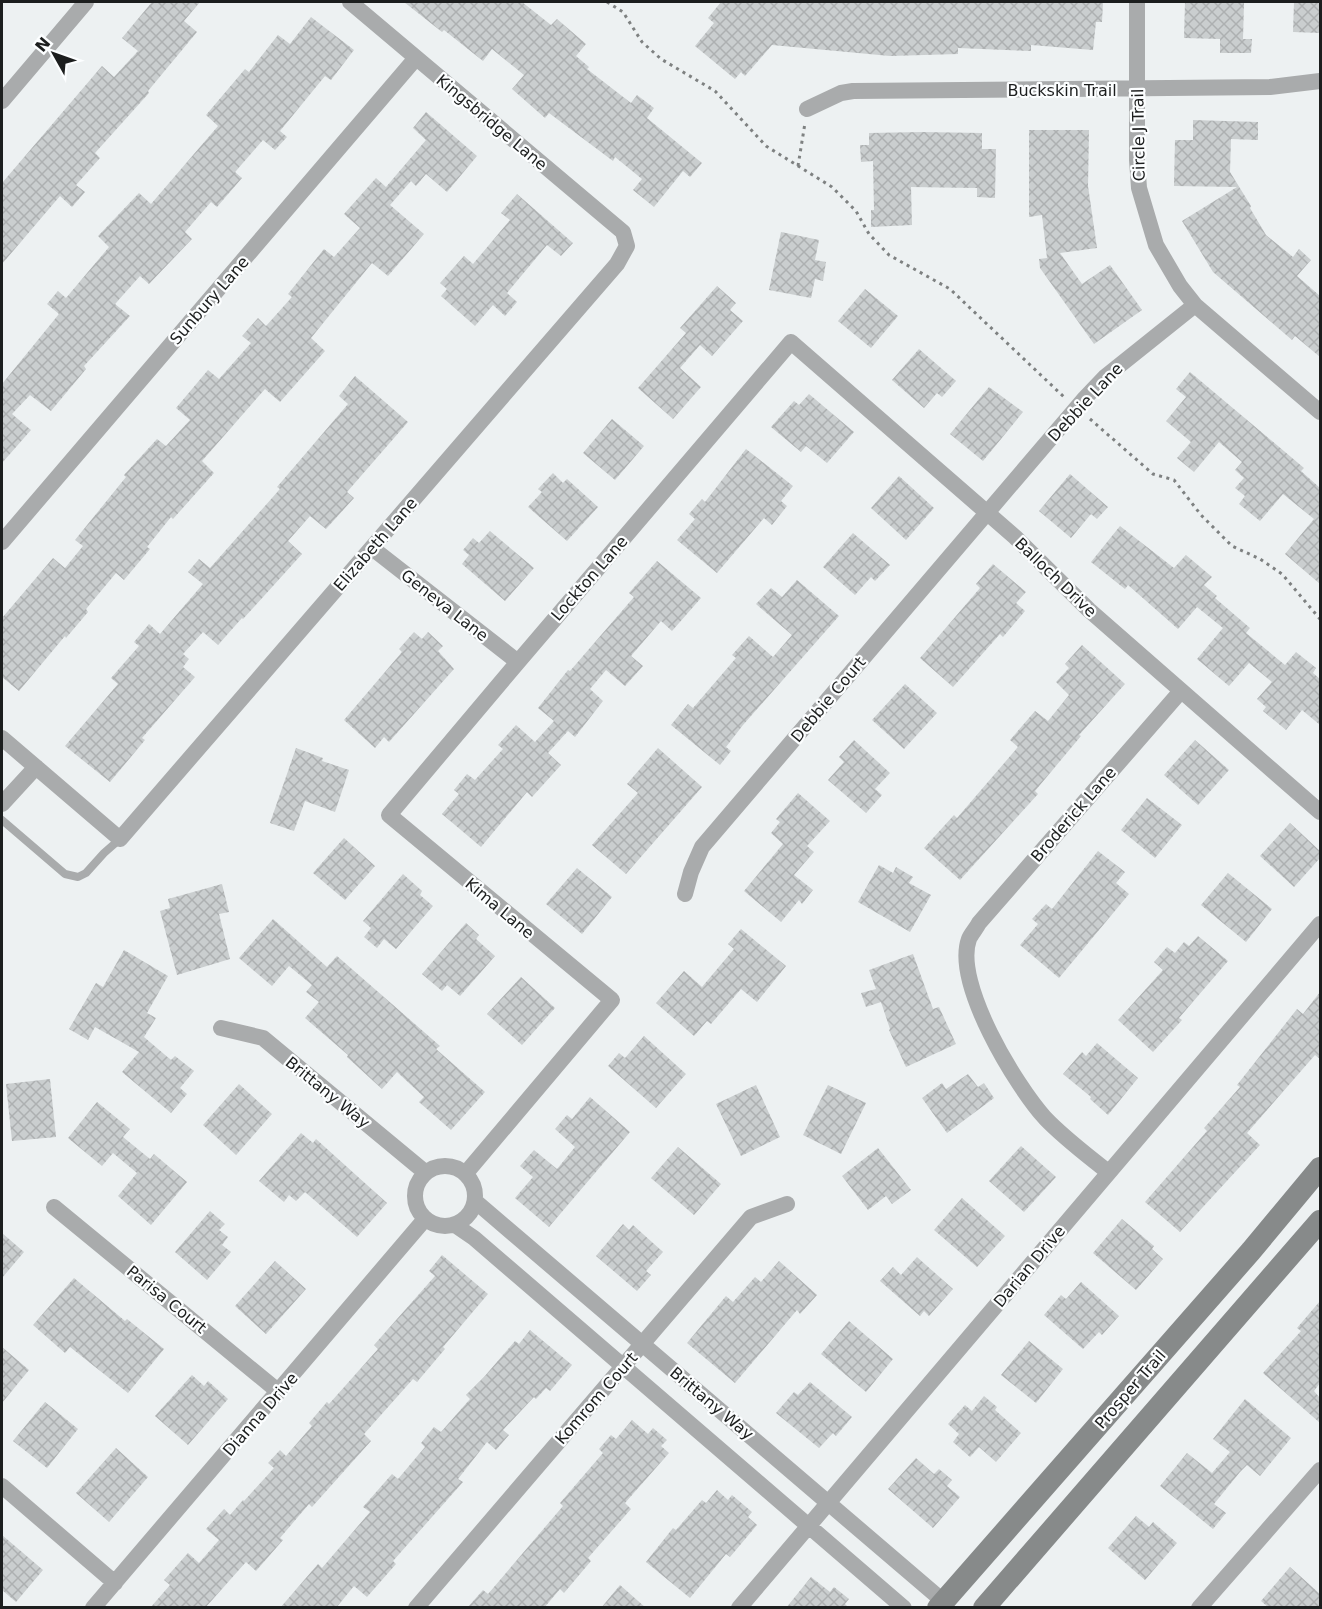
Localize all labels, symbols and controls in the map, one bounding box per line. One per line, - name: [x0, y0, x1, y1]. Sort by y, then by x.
- north arrow: [24, 24, 84, 84]
- text: N: [31, 33, 54, 56]
- street label: Kingsbridge Lane: [432, 71, 551, 174]
- street label: Buckskin Trail: [1007, 81, 1117, 100]
- street label: Circle J Trail: [1128, 89, 1149, 181]
- street label: Sunbury Lane: [166, 252, 253, 348]
- street label: Debbie Lane: [1044, 359, 1127, 446]
- street label: Elizabeth Lane: [330, 494, 421, 595]
- street label: Lockton Lane: [547, 532, 631, 625]
- street label: Balloch Drive: [1011, 534, 1100, 621]
- street label: Geneva Lane: [397, 565, 492, 645]
- street label: Debbie Court: [787, 653, 870, 746]
- street label: Broderick Lane: [1027, 763, 1120, 866]
- street label: Kima Lane: [461, 874, 538, 943]
- street label: Brittany Way: [282, 1053, 374, 1132]
- street label: Darian Drive: [990, 1222, 1069, 1311]
- street label: Parisa Court: [123, 1262, 210, 1337]
- street label: Prosper Trail: [1091, 1346, 1170, 1433]
- street label: Komrom Court: [551, 1348, 642, 1448]
- street label: Brittany Way: [666, 1363, 757, 1444]
- street label: Dianna Drive: [219, 1369, 302, 1460]

